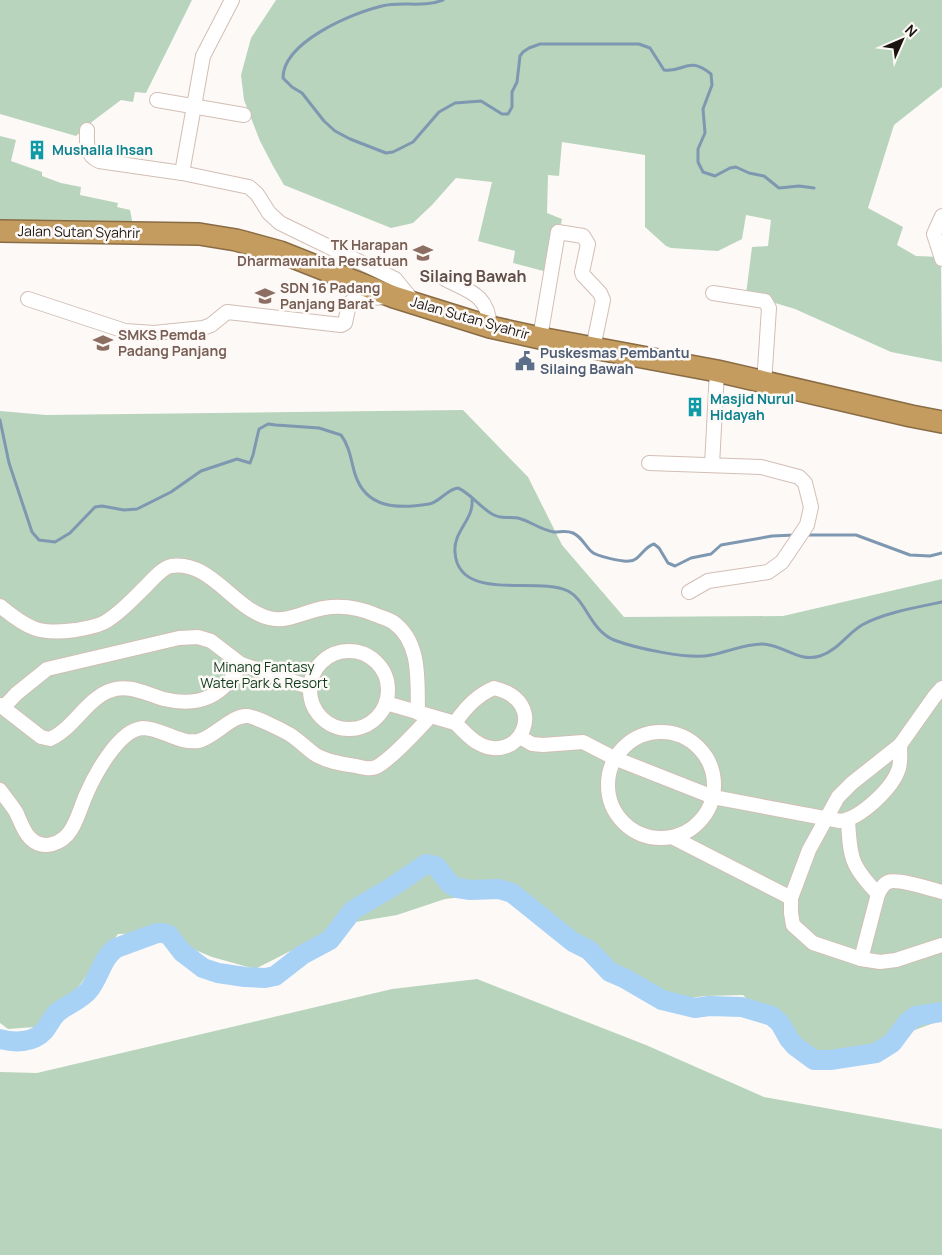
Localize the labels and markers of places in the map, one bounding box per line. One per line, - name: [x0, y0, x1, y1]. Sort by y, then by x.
- building icon: Mushalla Ihsan: [26, 139, 48, 161]
- place label: Mushalla Ihsan: [52, 140, 153, 159]
- place label: TK Harapan Dharmawanita Persatuan: [237, 235, 408, 270]
- school or university icon: TK Harapan Dharmawanita Persatuan: [412, 242, 434, 264]
- place label: SDN 16 Padang Panjang Barat: [280, 278, 380, 313]
- school or university icon: SDN 16 Padang Panjang Barat: [254, 285, 276, 307]
- place label: SMKS Pemda Padang Panjang: [118, 325, 227, 360]
- school or university icon: SMKS Pemda Padang Panjang: [92, 332, 114, 354]
- place label: Puskesmas Pembantu Silaing Bawah: [540, 343, 690, 378]
- public building icon: Puskesmas Pembantu Silaing Bawah: [514, 350, 536, 372]
- place label: Masjid Nurul Hidayah: [710, 389, 794, 424]
- building icon: Masjid Nurul Hidayah: [684, 396, 706, 418]

